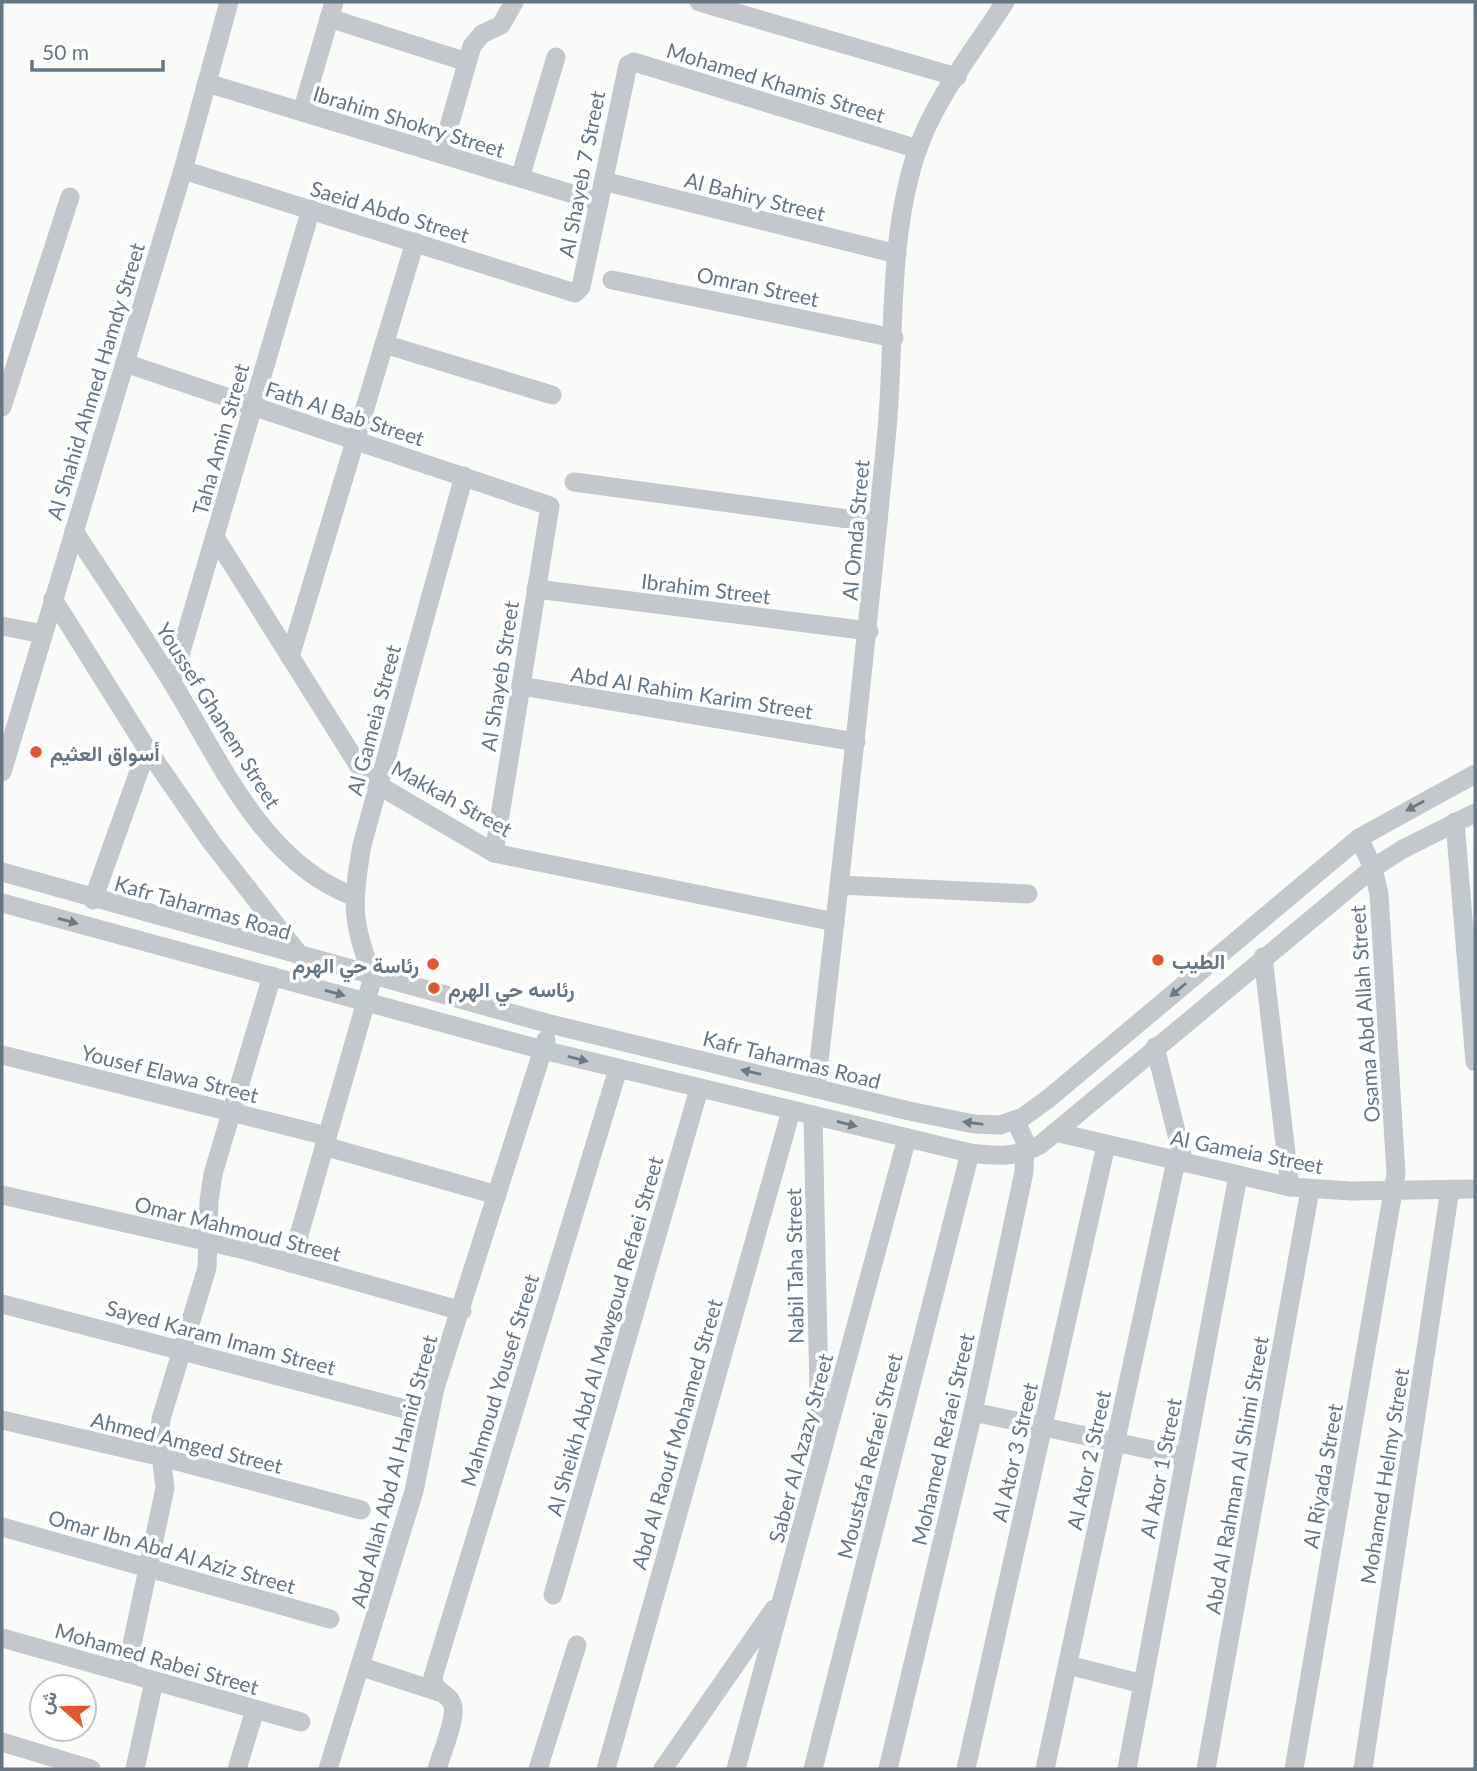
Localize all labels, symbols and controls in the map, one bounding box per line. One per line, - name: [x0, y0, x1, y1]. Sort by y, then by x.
- scale bar: [32, 28, 163, 72]
- street label: Mohamed Khamis Street: [664, 37, 889, 127]
- text: 50 m: [42, 39, 89, 64]
- street label: Ibrahim Shokry Street: [310, 80, 508, 162]
- street label: Al Shayeb 7 Street: [553, 88, 610, 259]
- street label: Al Bahiry Street: [682, 166, 828, 226]
- street label: Saeid Abdo Street: [308, 175, 473, 247]
- street label: Al Shahid Ahmed Hamdy Street: [41, 239, 149, 523]
- street label: Omran Street: [695, 261, 822, 311]
- street label: Taha Amin Street: [186, 360, 254, 517]
- street label: Fath Al Bab Street: [262, 376, 428, 451]
- street label: Al Omda Street: [836, 458, 874, 601]
- street label: Ibrahim Street: [640, 568, 773, 608]
- street label: Al Shayeb Street: [475, 599, 523, 753]
- street label: Youssef Ghanem Street: [152, 618, 287, 813]
- street label: Al Gameia Street: [341, 642, 405, 798]
- street label: Abd Al Rahim Karim Street: [569, 661, 815, 724]
- place label: أسواق العثيم: [50, 740, 160, 768]
- marker: أسواق العثيم: [28, 744, 44, 760]
- street label: Makkah Street: [387, 755, 517, 842]
- one-way arrow: [1406, 800, 1425, 812]
- street label: Kafr Taharmas Road: [112, 870, 294, 944]
- street label: Osama Abd Allah Street: [1344, 904, 1384, 1124]
- one-way arrow: [57, 916, 79, 927]
- place label: الطيب: [1172, 948, 1225, 974]
- place label: رئاسة حي الهرم: [292, 952, 419, 983]
- marker: الطيب: [1150, 952, 1166, 968]
- marker: رئاسة حي الهرم: [425, 956, 441, 972]
- place label: رئاسه حي الهرم: [448, 976, 575, 1007]
- marker: رئاسه حي الهرم: [426, 980, 442, 996]
- one-way arrow: [1169, 982, 1186, 997]
- one-way arrow: [324, 988, 346, 999]
- street label: Kafr Taharmas Road: [700, 1025, 884, 1093]
- street label: Yousef Elawa Street: [79, 1039, 262, 1107]
- one-way arrow: [567, 1053, 589, 1064]
- one-way arrow: [740, 1066, 762, 1077]
- one-way arrow: [962, 1117, 984, 1128]
- one-way arrow: [836, 1119, 858, 1130]
- street label: Al Gameia Street: [1169, 1124, 1326, 1178]
- street label: Al Sheikh Abd Al Mawgoud Refaei Street: [541, 1153, 668, 1519]
- street label: Nabil Taha Street: [780, 1187, 808, 1344]
- street label: Omar Mahmoud Street: [132, 1190, 344, 1266]
- street label: Mahmoud Yousef Street: [455, 1270, 543, 1489]
- street label: Sayed Karam Imam Street: [104, 1294, 339, 1380]
- street label: Abd Al Raouf Mohamed Street: [625, 1295, 727, 1572]
- street label: Mohamed Refaei Street: [905, 1330, 979, 1547]
- street label: Abd Allah Abd Al Hamid Street: [345, 1332, 442, 1610]
- street label: Abd Al Rahman Al Shimi Street: [1199, 1334, 1273, 1616]
- street label: Saber Al Azazy Street: [763, 1350, 837, 1545]
- street label: Moustafa Refaei Street: [831, 1350, 907, 1561]
- street label: Mohamed Helmy Street: [1355, 1366, 1414, 1586]
- street label: Al Ator 3 Street: [986, 1379, 1042, 1524]
- street label: Al Ator 2 Street: [1061, 1387, 1115, 1532]
- street label: Al Ator 1 Street: [1134, 1395, 1186, 1540]
- street label: Al Riyada Street: [1297, 1401, 1347, 1550]
- street label: Ahmed Amged Street: [89, 1406, 286, 1478]
- street label: Omar Ibn Abd Al Aziz Street: [46, 1504, 299, 1598]
- street label: Mohamed Rabei Street: [52, 1617, 262, 1699]
- north arrow: [28, 1673, 98, 1743]
- text: ش: [32, 1687, 62, 1717]

